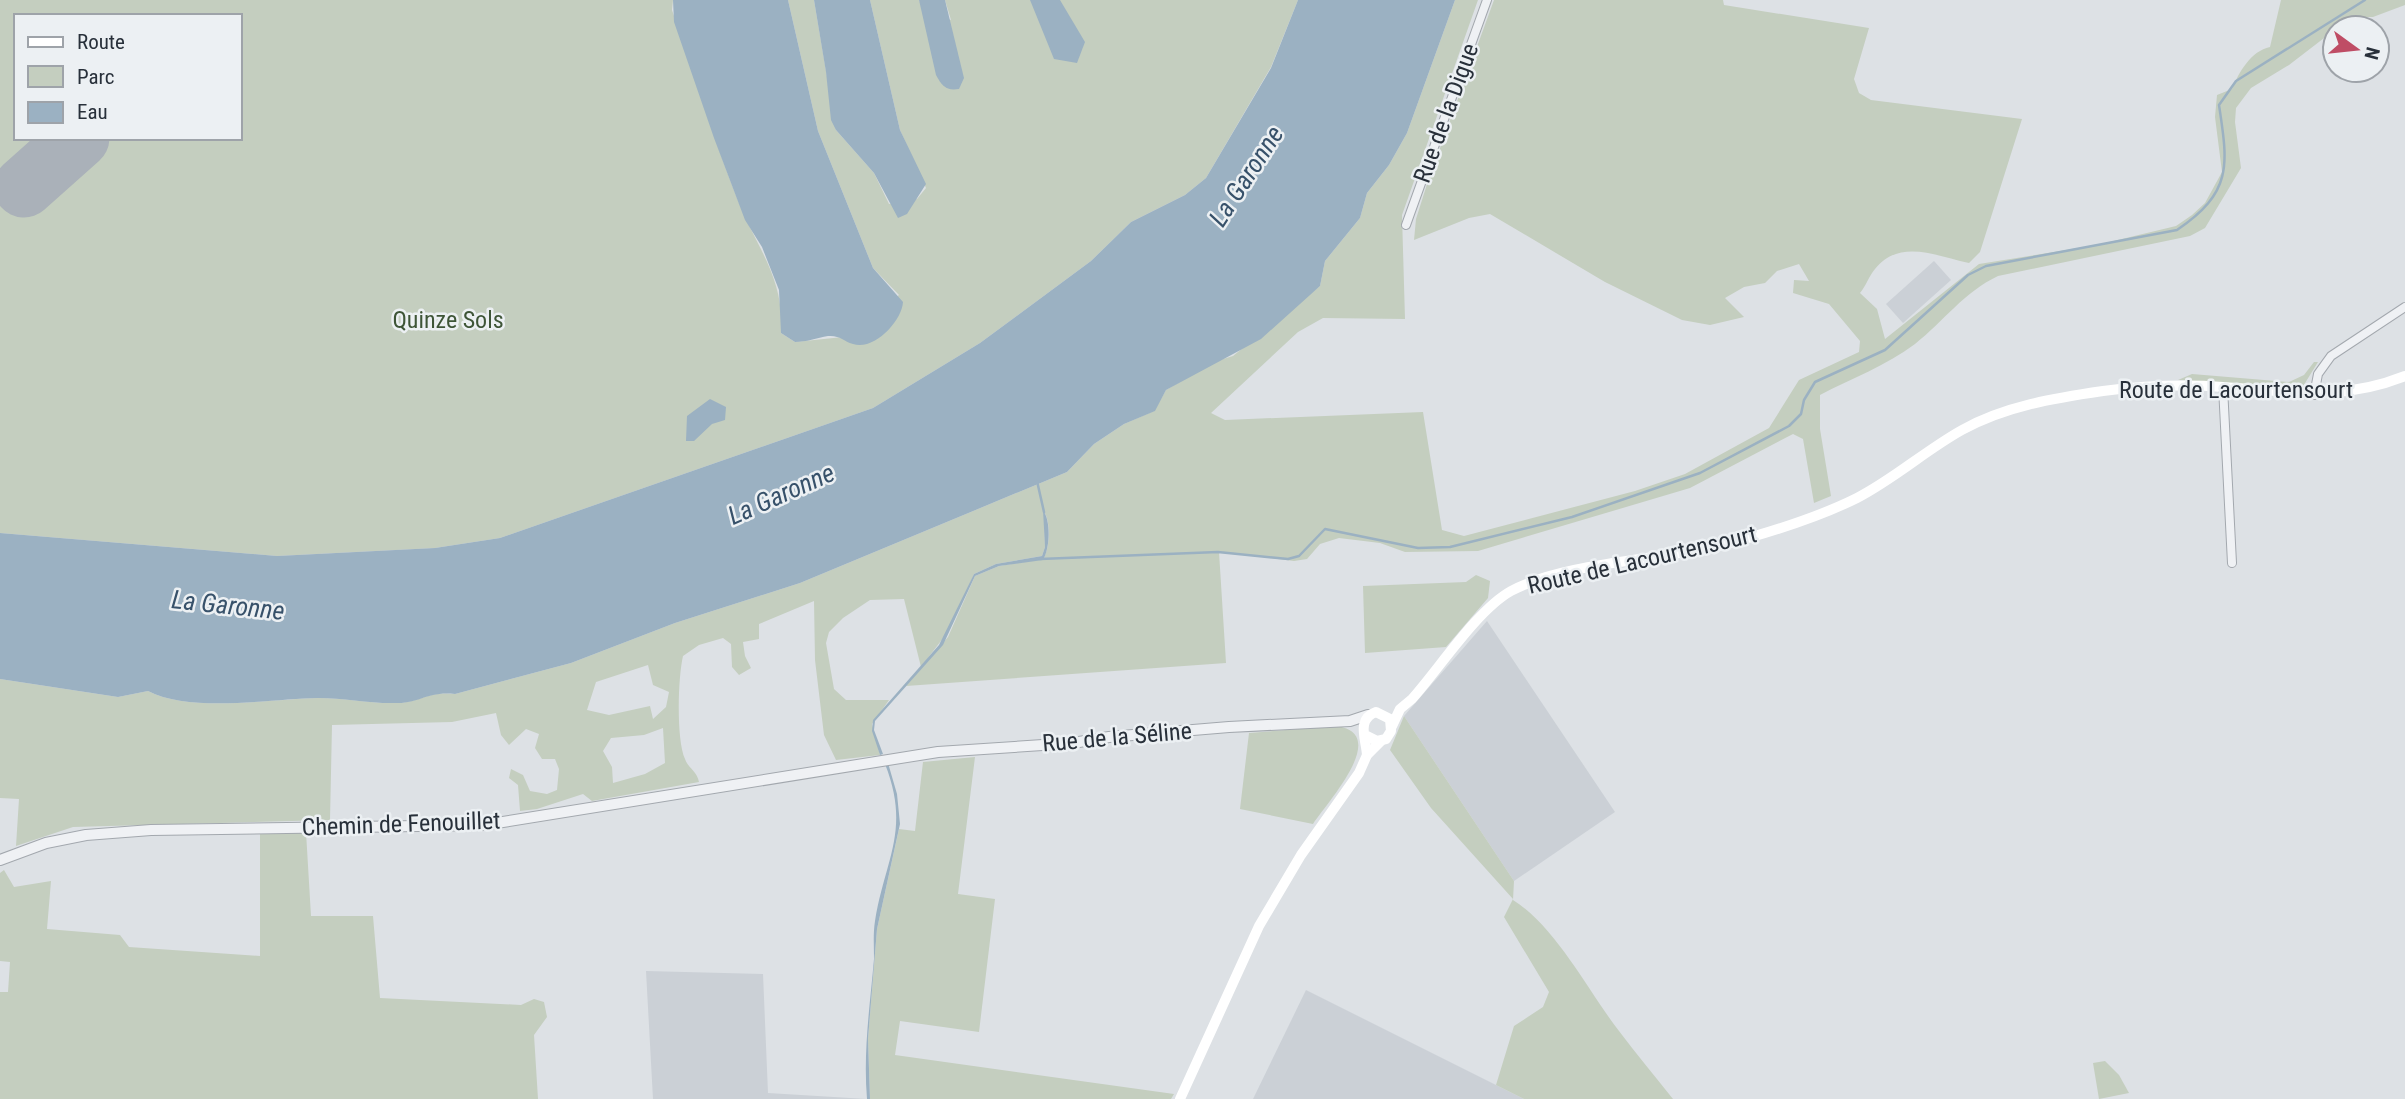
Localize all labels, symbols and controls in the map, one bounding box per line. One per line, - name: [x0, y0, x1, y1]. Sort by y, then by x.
- legend: [14, 14, 242, 140]
- north arrow: [2321, 14, 2391, 84]
- text: Route: [77, 30, 125, 54]
- street label: Rue de la Digue: [1408, 40, 1484, 186]
- text: N: [2359, 45, 2385, 62]
- text: Parc: [77, 65, 115, 89]
- text: Eau: [77, 100, 108, 124]
- water label: La Garonne: [1203, 120, 1289, 232]
- park label: Quinze Sols: [392, 306, 504, 334]
- street label: Route de Lacourtensourt: [2119, 376, 2353, 404]
- water label: La Garonne: [723, 457, 839, 531]
- street label: Route de Lacourtensourt: [1525, 520, 1759, 600]
- water label: La Garonne: [170, 584, 286, 626]
- street label: Rue de la Séline: [1041, 717, 1193, 757]
- street label: Chemin de Fenouillet: [301, 807, 501, 841]

